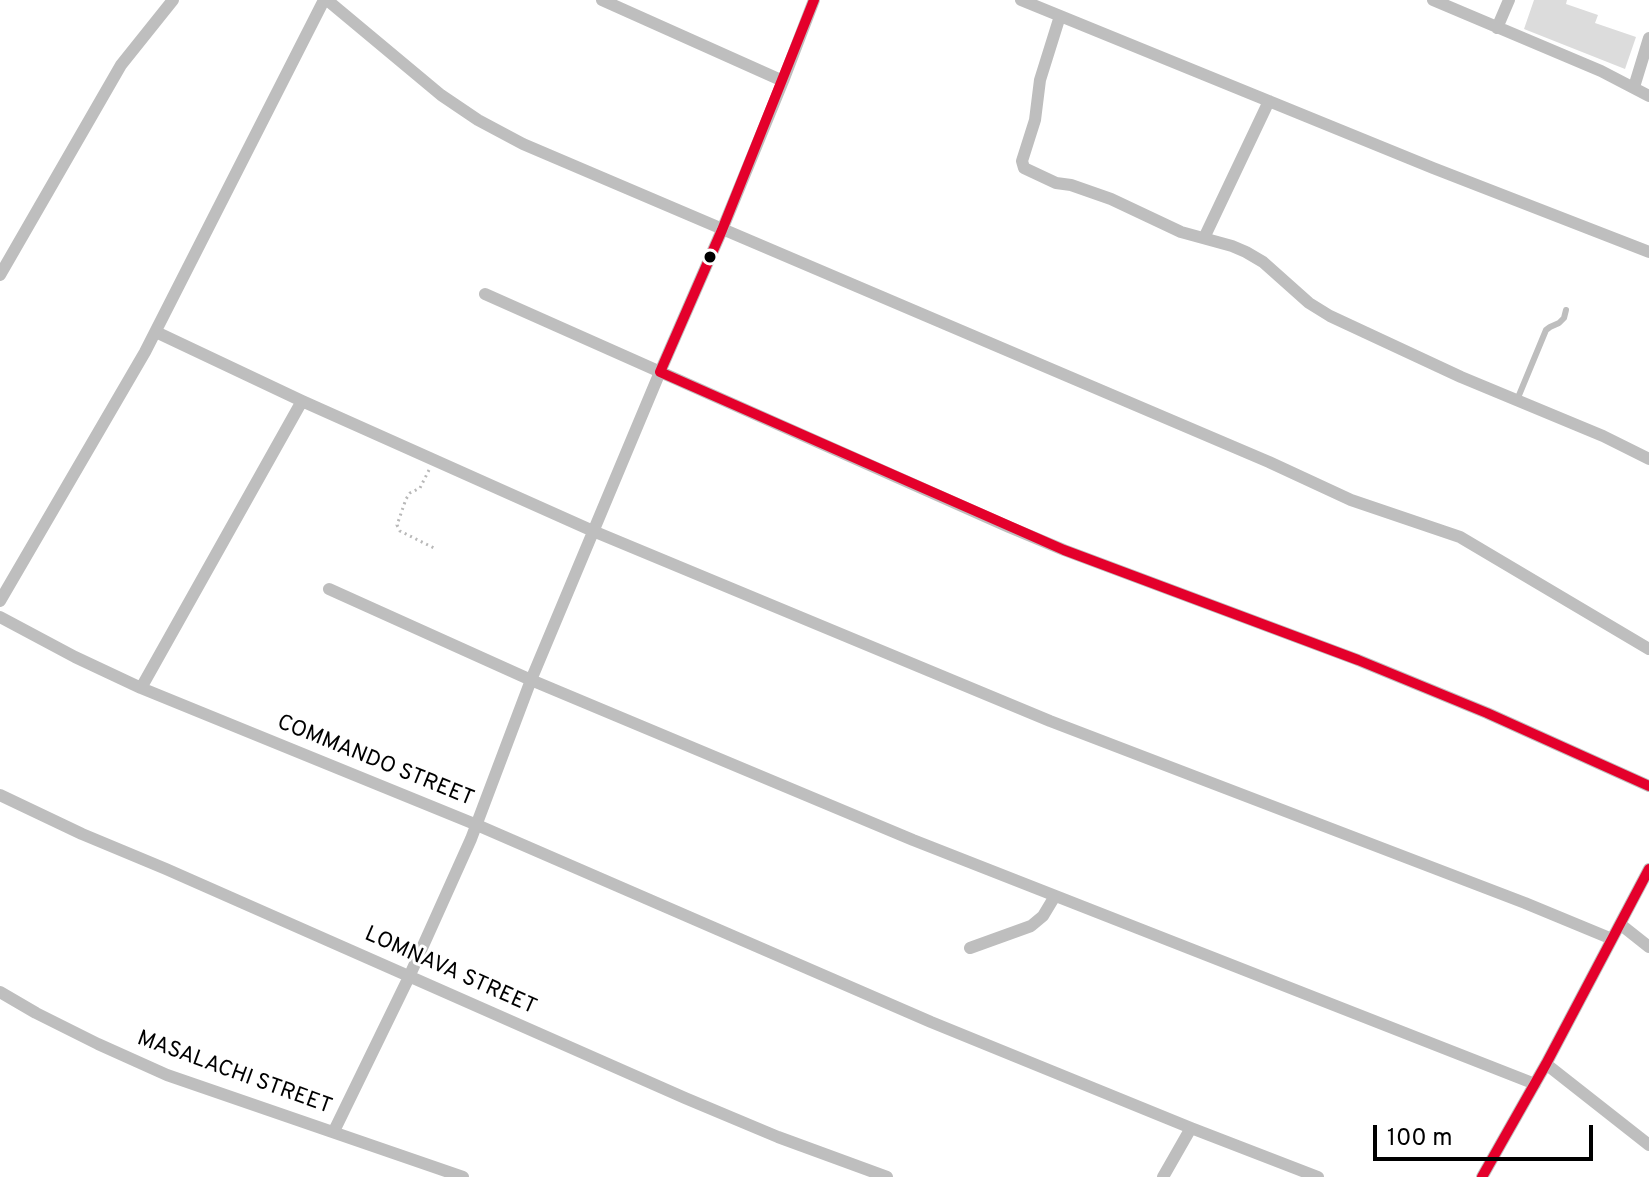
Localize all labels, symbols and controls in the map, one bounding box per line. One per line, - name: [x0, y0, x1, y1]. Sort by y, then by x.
- unlabelled marker: [702, 249, 718, 265]
- street label: COMMANDO STREET: [273, 710, 477, 814]
- street label: LOMNAVA STREET: [360, 922, 540, 1022]
- street label: MASALACHI STREET: [133, 1026, 335, 1122]
- scale bar: [1377, 1109, 1597, 1159]
- text: 100 m: [1387, 1124, 1453, 1154]

